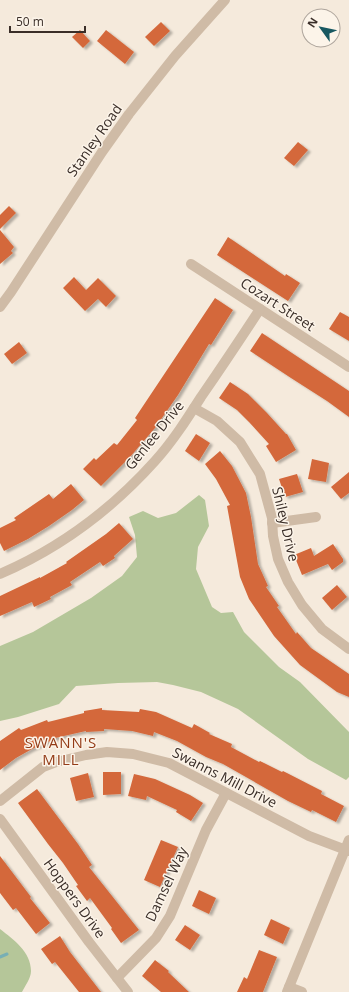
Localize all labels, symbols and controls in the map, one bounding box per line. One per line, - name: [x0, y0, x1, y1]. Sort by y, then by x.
- scale bar: [10, 8, 85, 34]
- north arrow: [301, 8, 341, 48]
- text: 50 m: [16, 13, 44, 30]
- text: N: [303, 14, 321, 30]
- street label: Stanley Road: [62, 100, 126, 180]
- street label: Cozart Street: [237, 273, 319, 335]
- street label: Genlee Drive: [120, 396, 188, 474]
- street label: Shiley Drive: [268, 485, 304, 563]
- district label: SWANN'S MILL: [25, 732, 97, 769]
- street label: Swanns Mill Drive: [170, 742, 281, 812]
- street label: Damsel Way: [140, 843, 192, 924]
- street label: Hoppers Drive: [40, 854, 110, 942]

